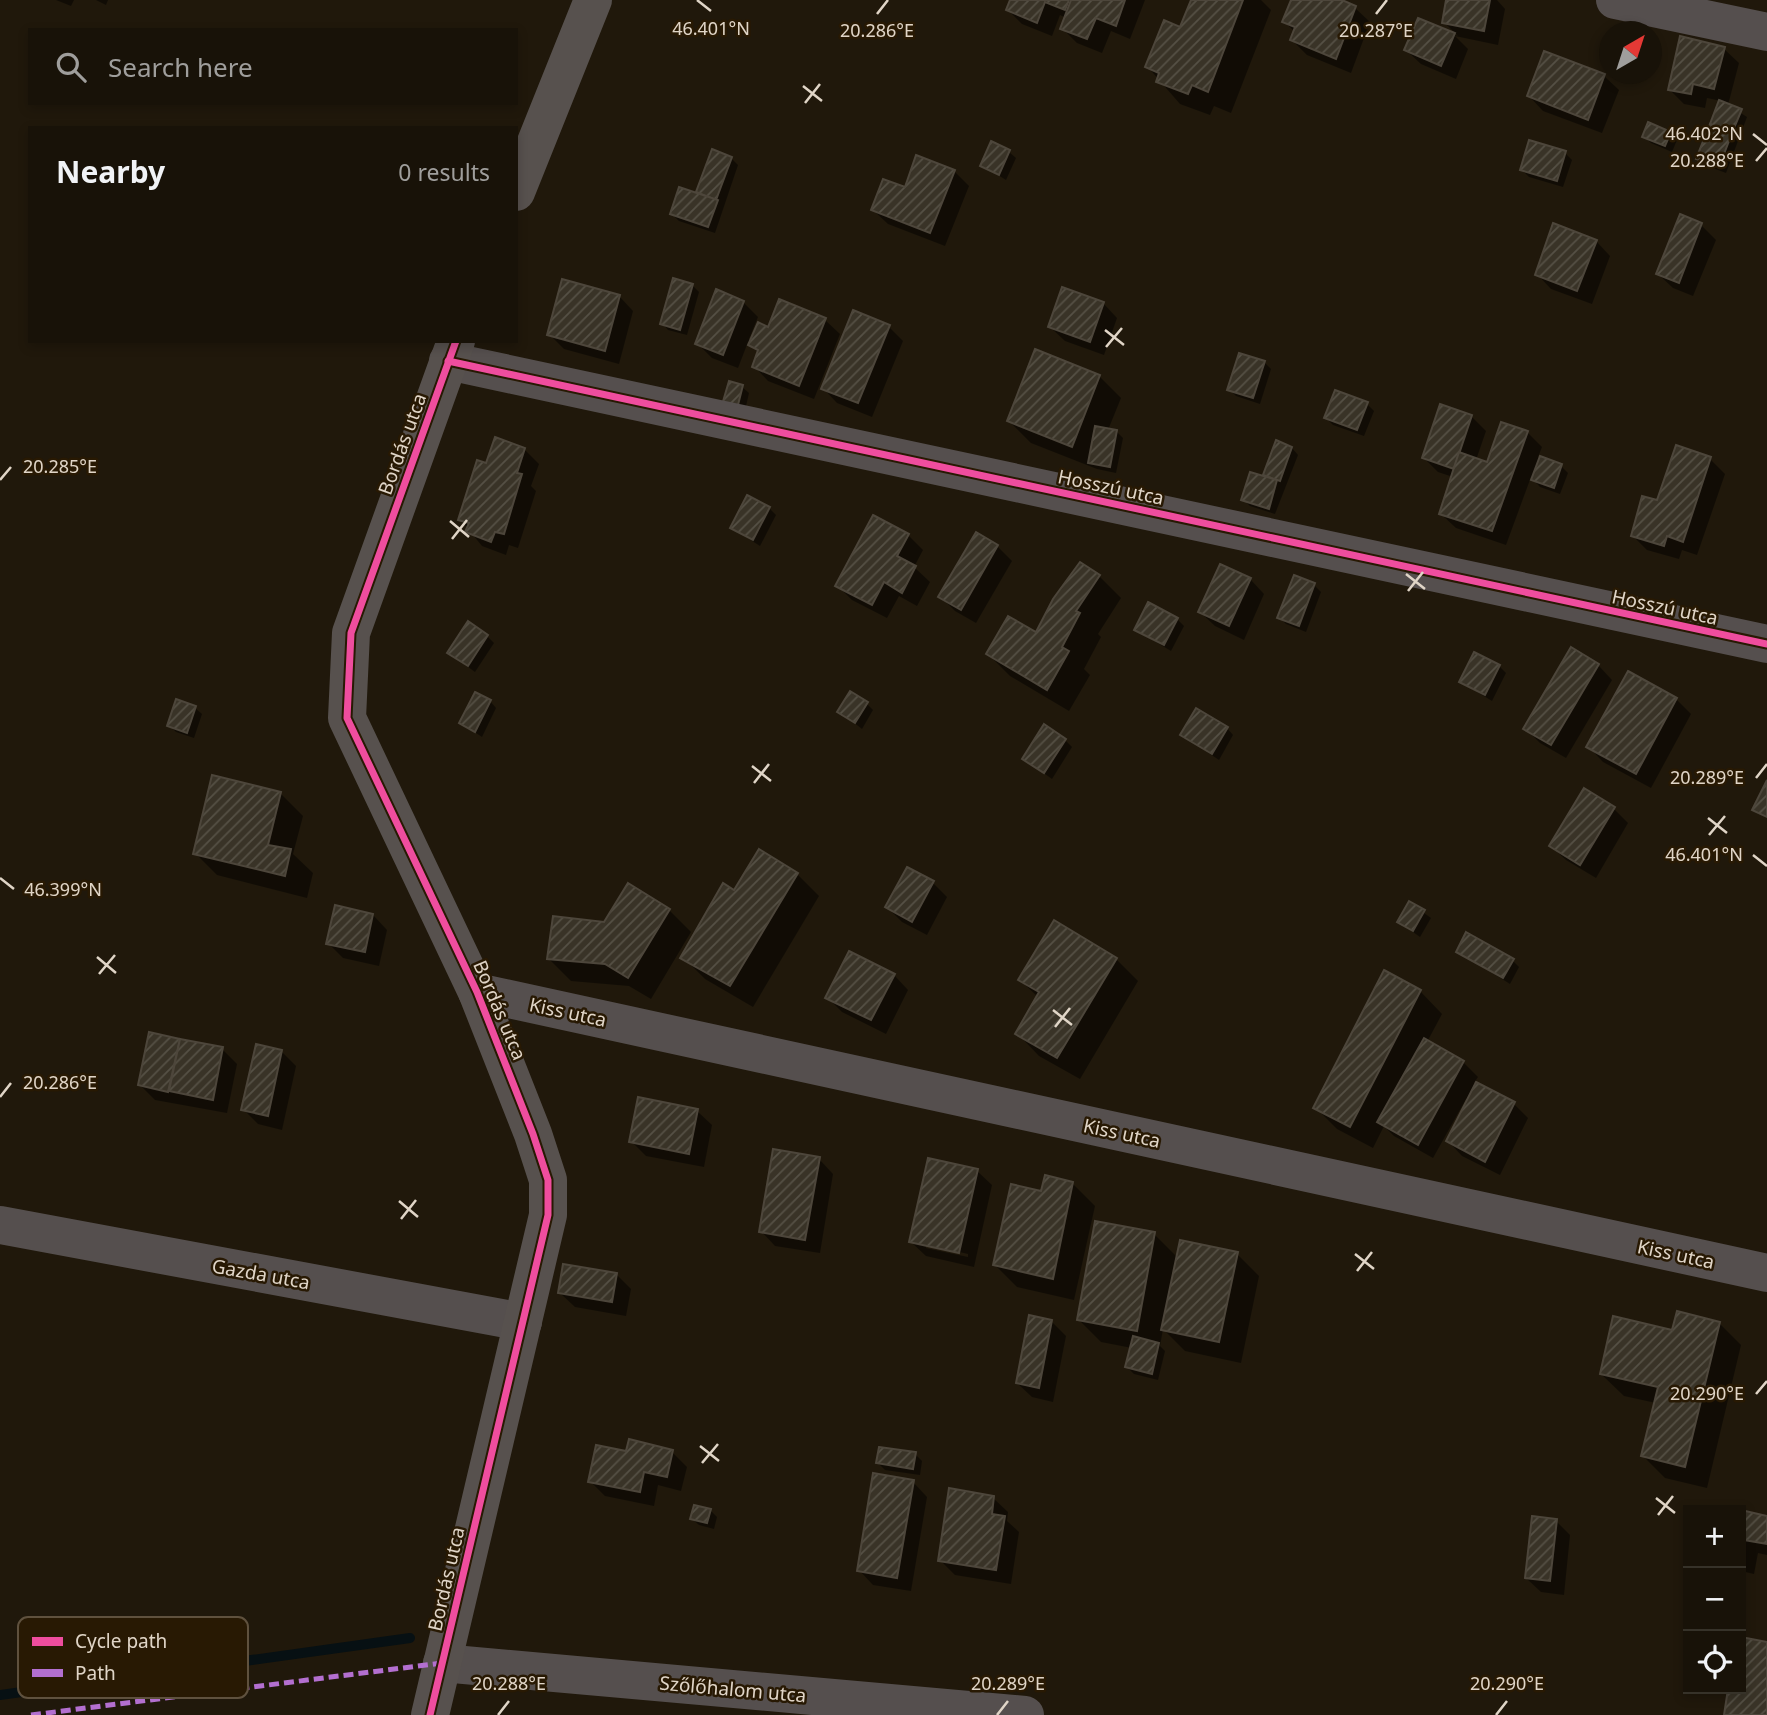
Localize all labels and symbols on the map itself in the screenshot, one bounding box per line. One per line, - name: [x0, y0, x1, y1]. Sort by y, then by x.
- text: 46.401°N: [672, 16, 750, 40]
- text: 20.286°E: [840, 18, 914, 42]
- text: 20.287°E: [1339, 18, 1413, 42]
- north arrow: [1599, 21, 1662, 84]
- text: 46.402°N: [1665, 121, 1743, 145]
- text: 20.288°E: [1670, 148, 1744, 172]
- street label: Bordás utca: [372, 390, 432, 498]
- text: 20.285°E: [23, 454, 97, 478]
- street label: Hosszú utca: [1056, 463, 1166, 511]
- street label: Hosszú utca: [1610, 583, 1720, 631]
- text: 20.289°E: [1670, 765, 1744, 789]
- text: 46.401°N: [1665, 842, 1743, 866]
- text: 46.399°N: [24, 877, 102, 901]
- street label: Bordás utca: [467, 956, 533, 1064]
- street label: Kiss utca: [527, 991, 609, 1033]
- text: 20.286°E: [23, 1070, 97, 1094]
- street label: Kiss utca: [1081, 1112, 1163, 1154]
- street label: Kiss utca: [1635, 1233, 1717, 1275]
- street label: Gazda utca: [210, 1253, 312, 1295]
- text: 20.290°E: [1670, 1381, 1744, 1405]
- street label: Bordás utca: [421, 1524, 471, 1634]
- legend: [18, 1617, 248, 1698]
- text: Cycle path: [75, 1628, 167, 1654]
- text: Path: [75, 1660, 116, 1686]
- street label: Szőlőhalom utca: [659, 1670, 807, 1708]
- text: 20.288°E: [472, 1671, 546, 1695]
- text: 20.289°E: [971, 1671, 1045, 1695]
- text: 20.290°E: [1470, 1671, 1544, 1695]

